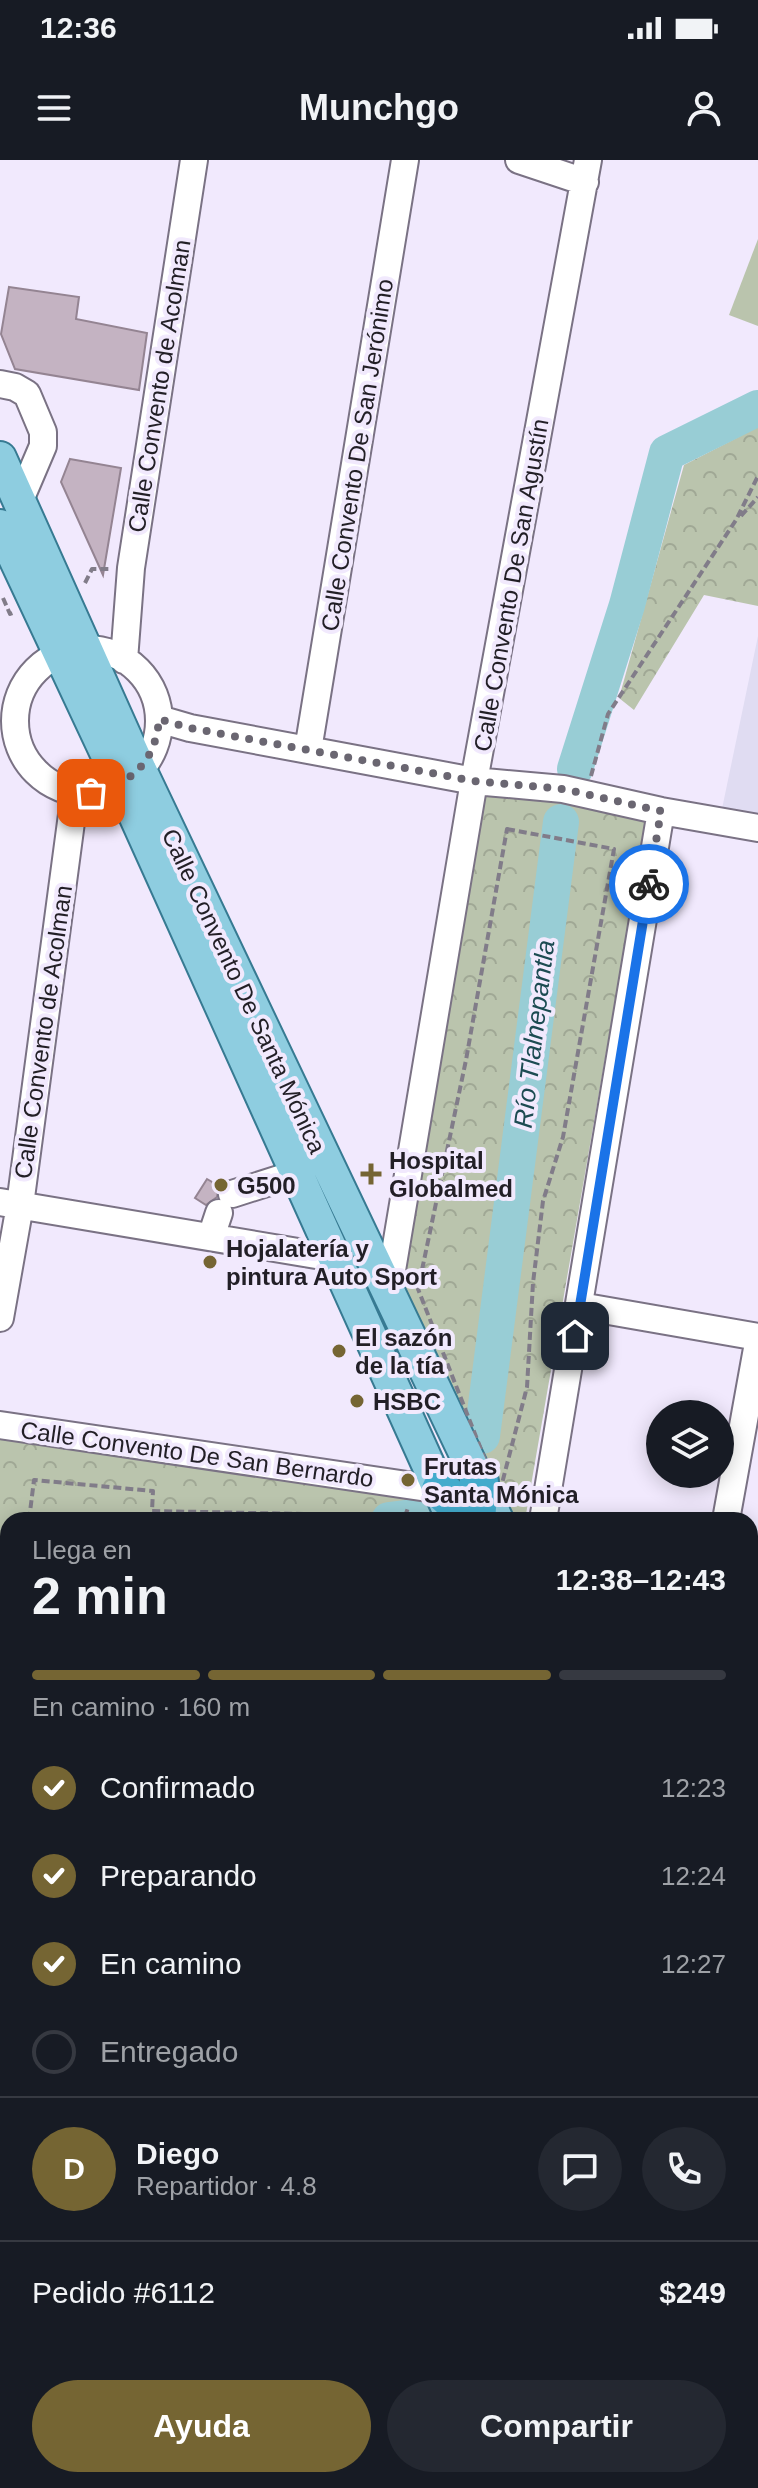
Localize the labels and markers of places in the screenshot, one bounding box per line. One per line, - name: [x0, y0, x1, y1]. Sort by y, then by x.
- pin: [57, 759, 125, 827]
- place label: Hospital Globalmed: [389, 1147, 513, 1202]
- marker: Hospital Globalmed: [360, 1163, 382, 1185]
- place label: G500: [237, 1172, 296, 1199]
- marker: G500: [212, 1176, 230, 1194]
- place label: Hojalatería y pintura Auto Sport: [226, 1235, 437, 1290]
- marker: Hojalatería y pintura Auto Sport: [201, 1253, 219, 1271]
- pin: [541, 1302, 609, 1370]
- place label: El sazón de la tía: [355, 1324, 452, 1379]
- marker: El sazón de la tía: [330, 1342, 348, 1360]
- place label: HSBC: [373, 1388, 441, 1415]
- marker: HSBC: [348, 1392, 366, 1410]
- place label: Frutas Santa Mónica: [424, 1453, 579, 1508]
- marker: Frutas Santa Mónica: [399, 1471, 417, 1489]

